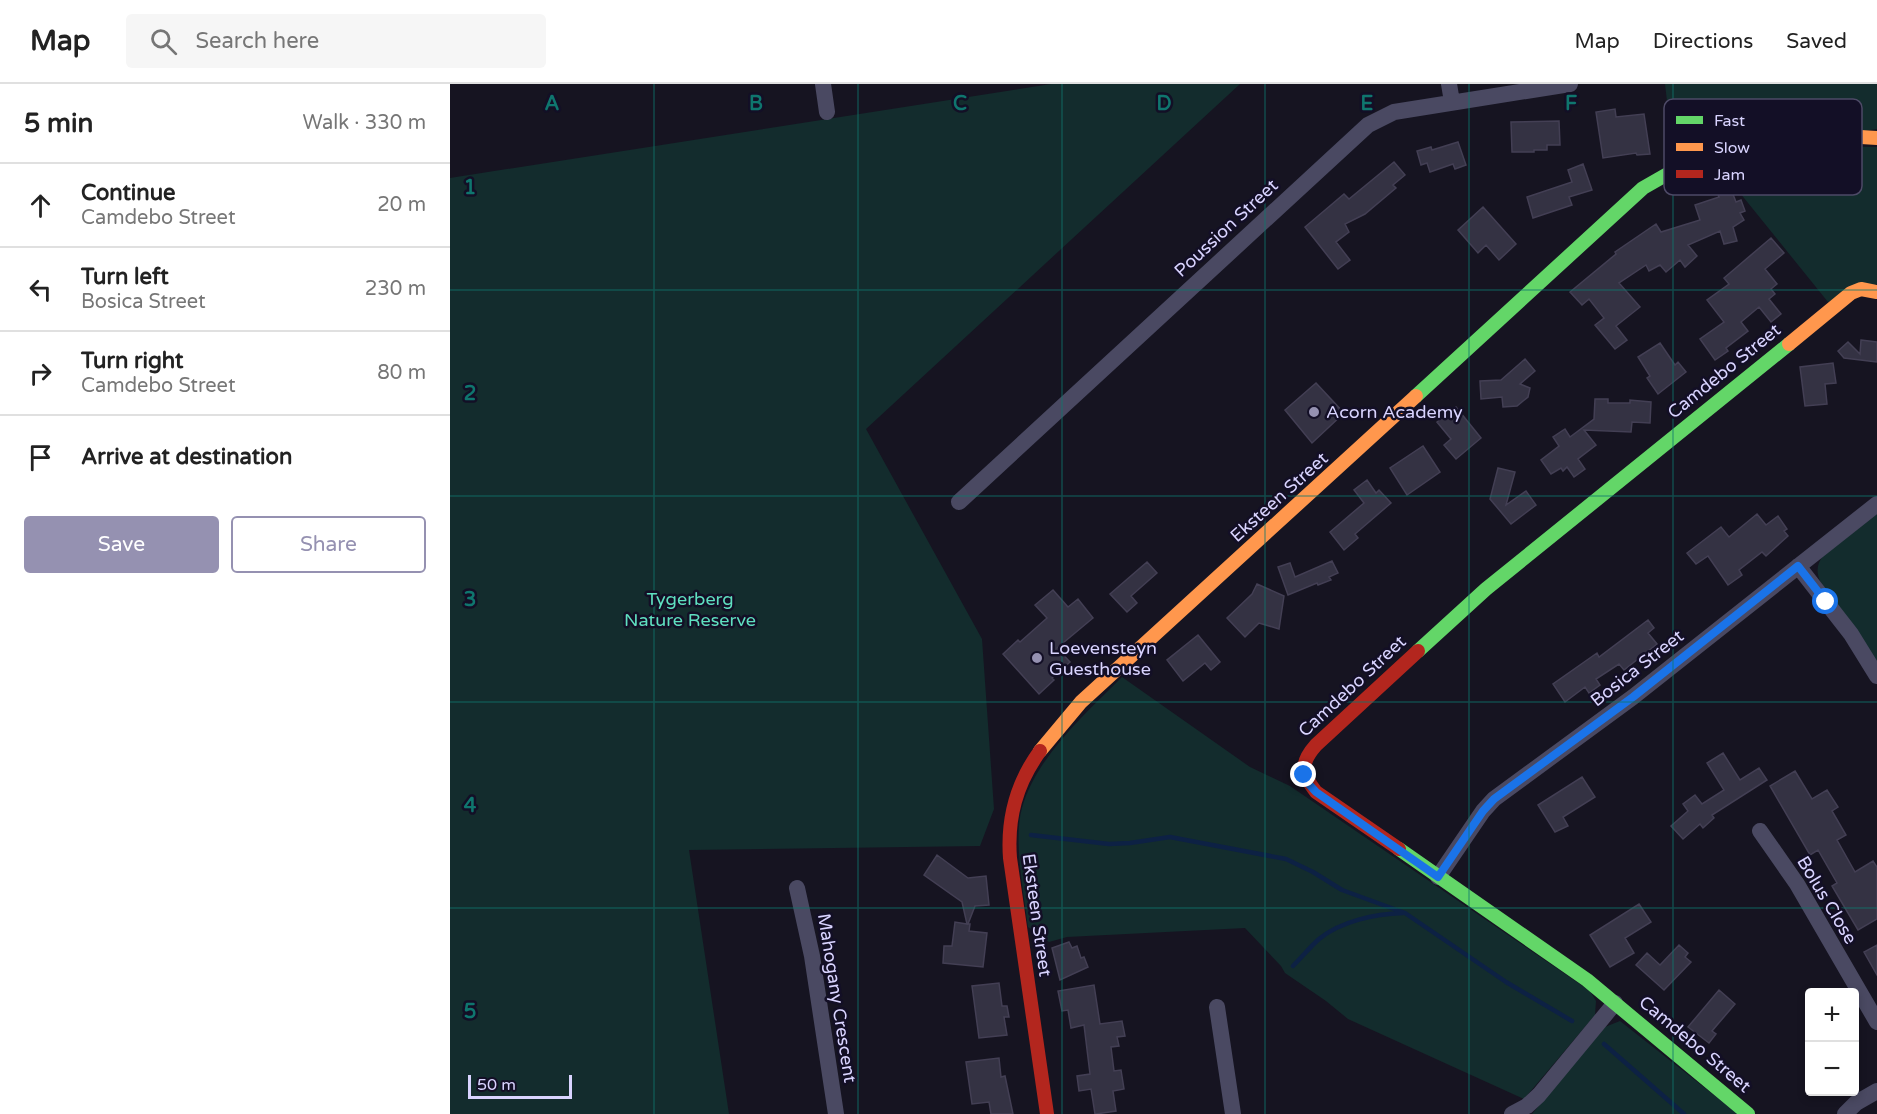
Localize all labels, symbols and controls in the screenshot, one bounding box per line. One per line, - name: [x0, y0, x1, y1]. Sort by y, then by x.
- search box: [126, 14, 546, 68]
- text: Map: [30, 24, 90, 58]
- icon: search: [147, 25, 180, 58]
- text: Search here: [195, 28, 319, 54]
- text: Map: [1574, 29, 1620, 54]
- text: Directions: [1653, 29, 1753, 54]
- text: Saved: [1786, 29, 1847, 54]
- text: A: [545, 92, 560, 116]
- text: B: [749, 92, 763, 116]
- text: C: [953, 92, 967, 116]
- text: D: [1156, 92, 1172, 116]
- text: E: [1361, 92, 1374, 116]
- text: F: [1565, 92, 1577, 116]
- legend: [1664, 99, 1862, 195]
- text: 5 min: [24, 108, 93, 139]
- text: Walk · 330 m: [303, 111, 426, 135]
- text: Fast: [1714, 111, 1745, 131]
- text: Slow: [1714, 138, 1750, 158]
- text: Jam: [1714, 165, 1745, 185]
- street label: Poussion Street: [1170, 174, 1282, 282]
- text: 1: [464, 176, 476, 200]
- text: Continue: [81, 180, 176, 206]
- icon: ahead: [24, 189, 57, 222]
- text: 20 m: [377, 193, 426, 217]
- text: Camdebo Street: [81, 206, 236, 230]
- text: Turn left: [81, 264, 169, 290]
- icon: left: [24, 273, 57, 306]
- text: 230 m: [365, 277, 426, 301]
- text: Bosica Street: [81, 290, 206, 314]
- street label: Camdebo Street: [1663, 319, 1785, 423]
- text: Turn right: [81, 348, 183, 374]
- icon: right: [24, 357, 57, 390]
- text: 80 m: [377, 361, 426, 385]
- text: Camdebo Street: [81, 374, 236, 398]
- text: 2: [464, 382, 476, 406]
- place label: Acorn Academy: [1326, 401, 1463, 423]
- marker: Acorn Academy: [1307, 405, 1321, 419]
- icon: arrive: [24, 441, 57, 474]
- text: Arrive at destination: [81, 444, 292, 470]
- street label: Eksteen Street: [1226, 447, 1333, 547]
- button: Save: [24, 516, 219, 573]
- button: Share: [231, 516, 426, 573]
- text: 3: [464, 588, 476, 612]
- park label: Tygerberg Nature Reserve: [624, 588, 756, 631]
- route start: [1812, 588, 1838, 614]
- street label: Bosica Street: [1586, 625, 1688, 711]
- street label: Camdebo Street: [1294, 630, 1410, 741]
- place label: Loevensteyn Guesthouse: [1049, 637, 1157, 680]
- marker: Loevensteyn Guesthouse: [1030, 651, 1044, 665]
- route end: [1290, 761, 1316, 787]
- text: 4: [464, 794, 477, 818]
- street label: Eksteen Street: [1017, 852, 1057, 978]
- street label: Bolus Close: [1792, 852, 1862, 948]
- street label: Mahogany Crescent: [813, 912, 861, 1084]
- map controls: [1805, 988, 1859, 1096]
- button: +: [1805, 988, 1859, 1042]
- street label: Camdebo Street: [1635, 991, 1755, 1097]
- text: 5: [464, 1000, 476, 1024]
- button: −: [1805, 1042, 1859, 1096]
- scale bar: [468, 1072, 572, 1100]
- text: 50 m: [477, 1075, 516, 1095]

